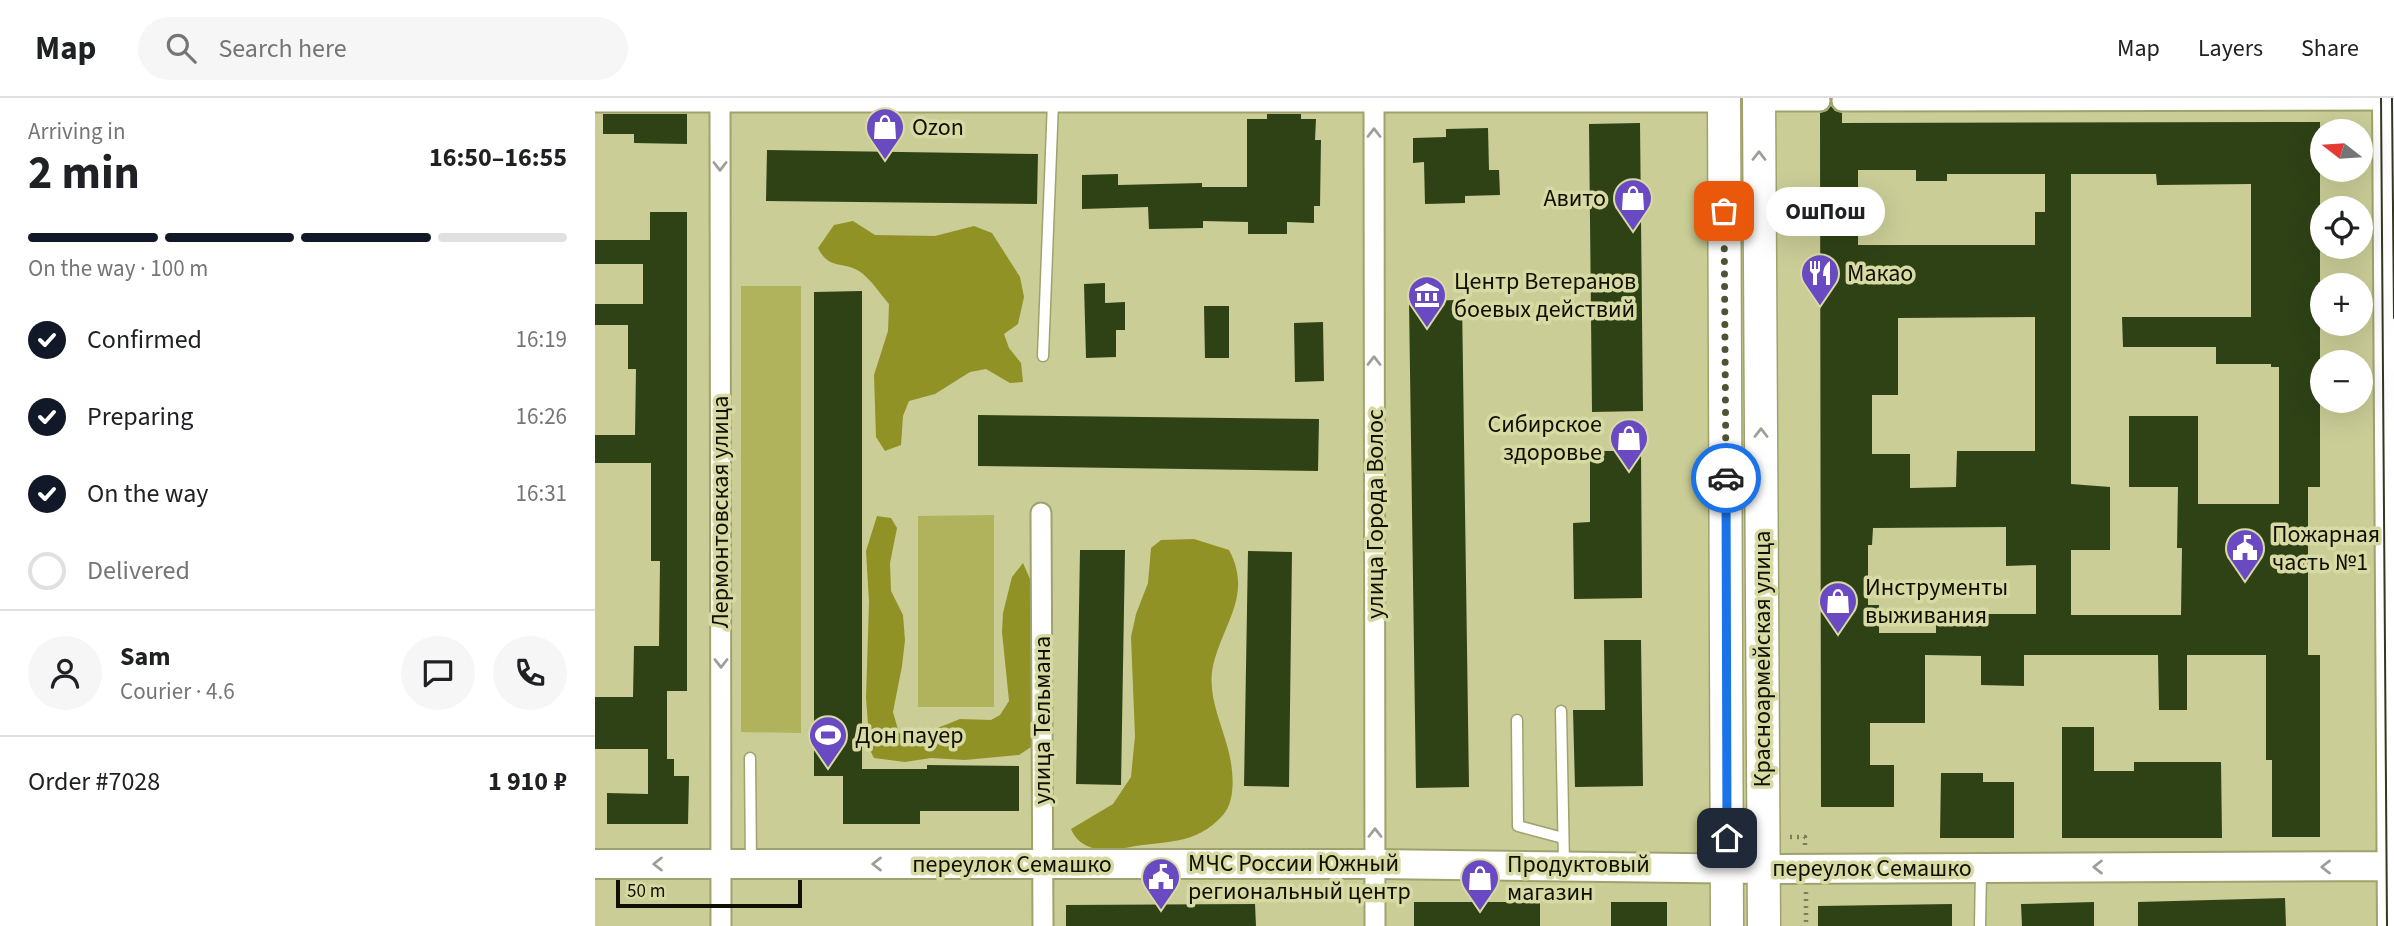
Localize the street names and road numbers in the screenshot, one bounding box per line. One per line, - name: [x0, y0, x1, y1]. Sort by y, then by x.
- street label: Лермонтовская улица: [703, 396, 738, 628]
- street label: улица Города Волос: [1358, 409, 1393, 619]
- street label: Красноармейская улица: [1745, 531, 1780, 787]
- street label: улица Тельмана: [1025, 636, 1060, 804]
- street label: переулок Семашко: [912, 847, 1112, 882]
- street label: переулок Семашко: [1772, 851, 1972, 886]

